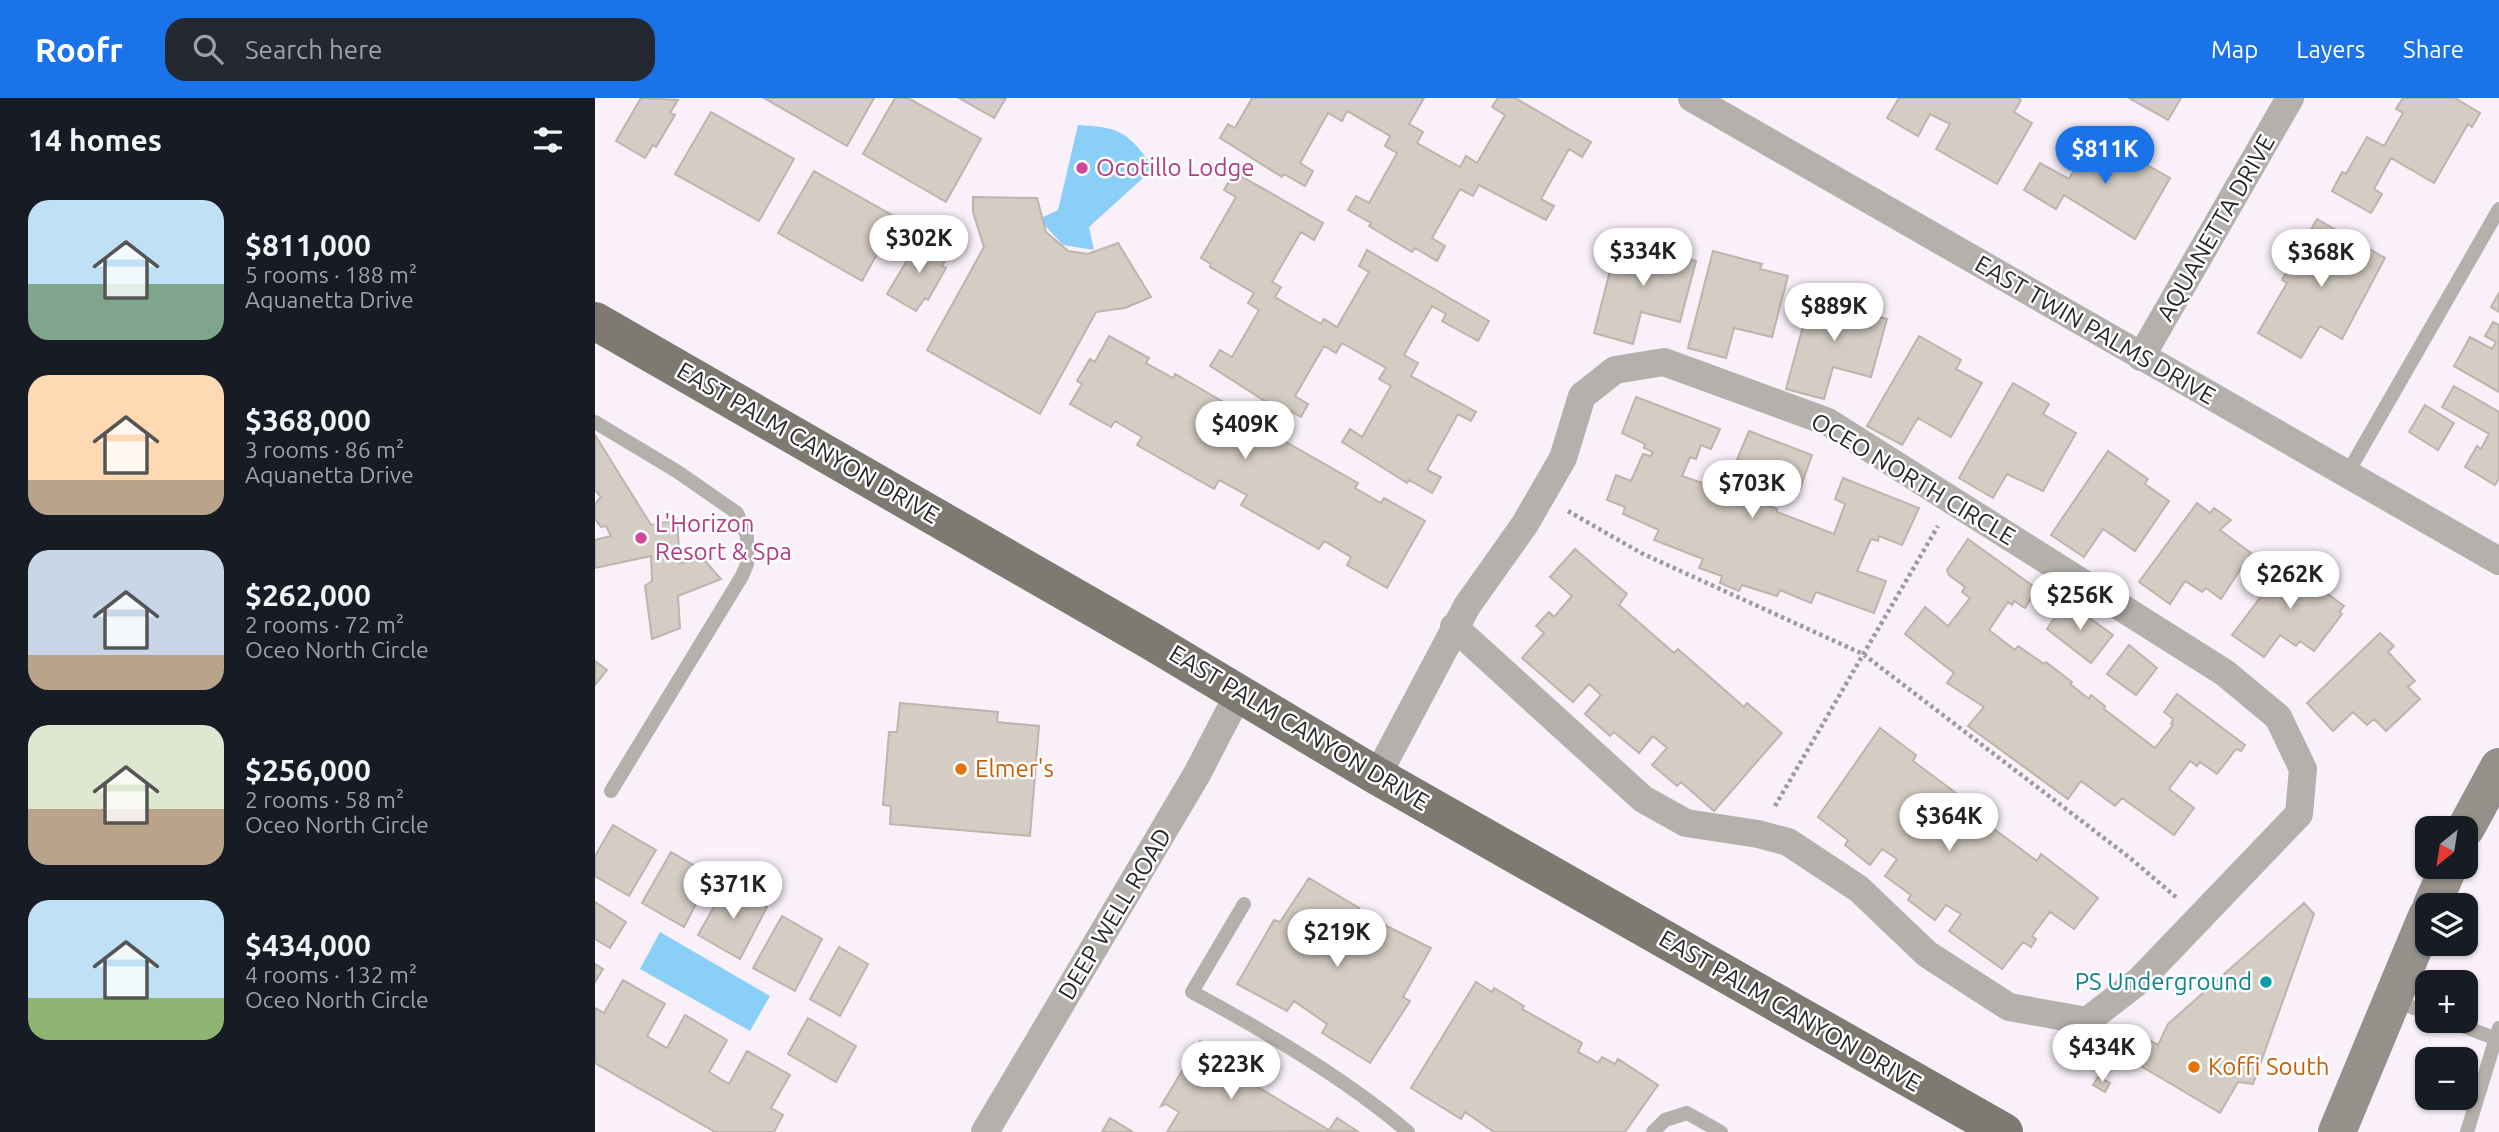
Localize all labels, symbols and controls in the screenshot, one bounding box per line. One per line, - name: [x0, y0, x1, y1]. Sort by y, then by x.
- search box: [165, 18, 655, 81]
- icon: search: [189, 30, 227, 68]
- text: Roofr: [35, 31, 123, 68]
- text: Search here: [245, 35, 382, 64]
- text: Map: [2211, 36, 2258, 63]
- text: Layers: [2296, 36, 2365, 63]
- text: Share: [2403, 36, 2464, 63]
- icon: filters: [529, 121, 567, 159]
- text: 14 homes: [28, 123, 162, 157]
- pin: $811K: [2056, 126, 2154, 186]
- street label: AQUANETTA DRIVE: [2151, 130, 2280, 326]
- text: $811K: [2071, 136, 2139, 161]
- place label: Ocotillo Lodge: [1096, 154, 1254, 181]
- marker: Ocotillo Lodge: [1074, 160, 1090, 176]
- pin: $302K: [870, 216, 968, 275]
- text: $302K: [885, 225, 953, 250]
- icon: home: [84, 228, 168, 312]
- text: $811,000: [245, 228, 371, 262]
- pin: $334K: [1594, 228, 1692, 288]
- pin: $368K: [2272, 230, 2370, 289]
- text: $334K: [1609, 238, 1677, 263]
- text: $368K: [2287, 239, 2355, 264]
- street label: EAST TWIN PALMS DRIVE: [1970, 250, 2220, 409]
- text: 5 rooms · 188 m²: [245, 262, 417, 287]
- pin: $889K: [1785, 284, 1883, 343]
- text: Aquanetta Drive: [245, 287, 414, 312]
- text: $889K: [1800, 293, 1868, 318]
- street label: EAST PALM CANYON DRIVE: [673, 356, 944, 529]
- pin: $409K: [1196, 402, 1294, 461]
- icon: home: [84, 403, 168, 487]
- text: $368,000: [245, 403, 371, 437]
- street label: OCEO NORTH CIRCLE: [1807, 407, 2020, 550]
- text: $409K: [1211, 411, 1279, 436]
- text: 3 rooms · 86 m²: [245, 437, 404, 462]
- pin: $703K: [1703, 460, 1801, 520]
- text: Aquanetta Drive: [245, 462, 414, 487]
- text: $703K: [1718, 470, 1786, 495]
- place label: L'Horizon Resort & Spa: [655, 510, 792, 565]
- marker: L'Horizon Resort & Spa: [633, 530, 649, 546]
- pin: $262K: [2241, 552, 2339, 611]
- text: $262K: [2256, 561, 2324, 586]
- pin: $256K: [2031, 573, 2129, 632]
- icon: home: [84, 578, 168, 662]
- text: $262,000: [245, 578, 371, 612]
- text: $256K: [2046, 582, 2114, 607]
- text: 2 rooms · 72 m²: [245, 612, 404, 637]
- text: Oceo North Circle: [245, 637, 429, 662]
- street label: EAST PALM CANYON DRIVE: [1165, 639, 1434, 816]
- icon: home: [84, 753, 168, 837]
- text: $256,000: [245, 753, 371, 787]
- place label: Elmer's: [975, 755, 1054, 782]
- marker: Elmer's: [953, 761, 969, 777]
- text: 2 rooms · 58 m²: [245, 787, 404, 812]
- pin: $364K: [1900, 794, 1998, 853]
- text: $364K: [1915, 803, 1983, 828]
- text: Oceo North Circle: [245, 812, 429, 837]
- north arrow: [2415, 816, 2478, 878]
- map controls: [2415, 816, 2478, 1110]
- street label: DEEP WELL ROAD: [1053, 823, 1176, 1004]
- pin: $371K: [684, 862, 782, 921]
- text: $371K: [699, 871, 767, 896]
- button: layers: [2415, 893, 2478, 956]
- pin: $219K: [1288, 910, 1386, 969]
- text: $219K: [1303, 919, 1371, 944]
- street label: EAST PALM CANYON DRIVE: [1655, 924, 1926, 1097]
- icon: home: [84, 928, 168, 1012]
- text: $434,000: [245, 928, 371, 962]
- text: 4 rooms · 132 m²: [245, 962, 417, 987]
- place label: PS Underground: [2075, 968, 2252, 995]
- button: +: [2415, 970, 2478, 1033]
- marker: PS Underground: [2258, 974, 2274, 990]
- text: Oceo North Circle: [245, 987, 429, 1012]
- pin: $434K: [2053, 1024, 2151, 1084]
- text: $434K: [2068, 1034, 2136, 1059]
- pin: $223K: [1182, 1042, 1280, 1101]
- button: −: [2415, 1047, 2478, 1110]
- text: $223K: [1197, 1051, 1265, 1076]
- place label: Koffi South: [2208, 1053, 2329, 1080]
- marker: Koffi South: [2186, 1059, 2202, 1075]

